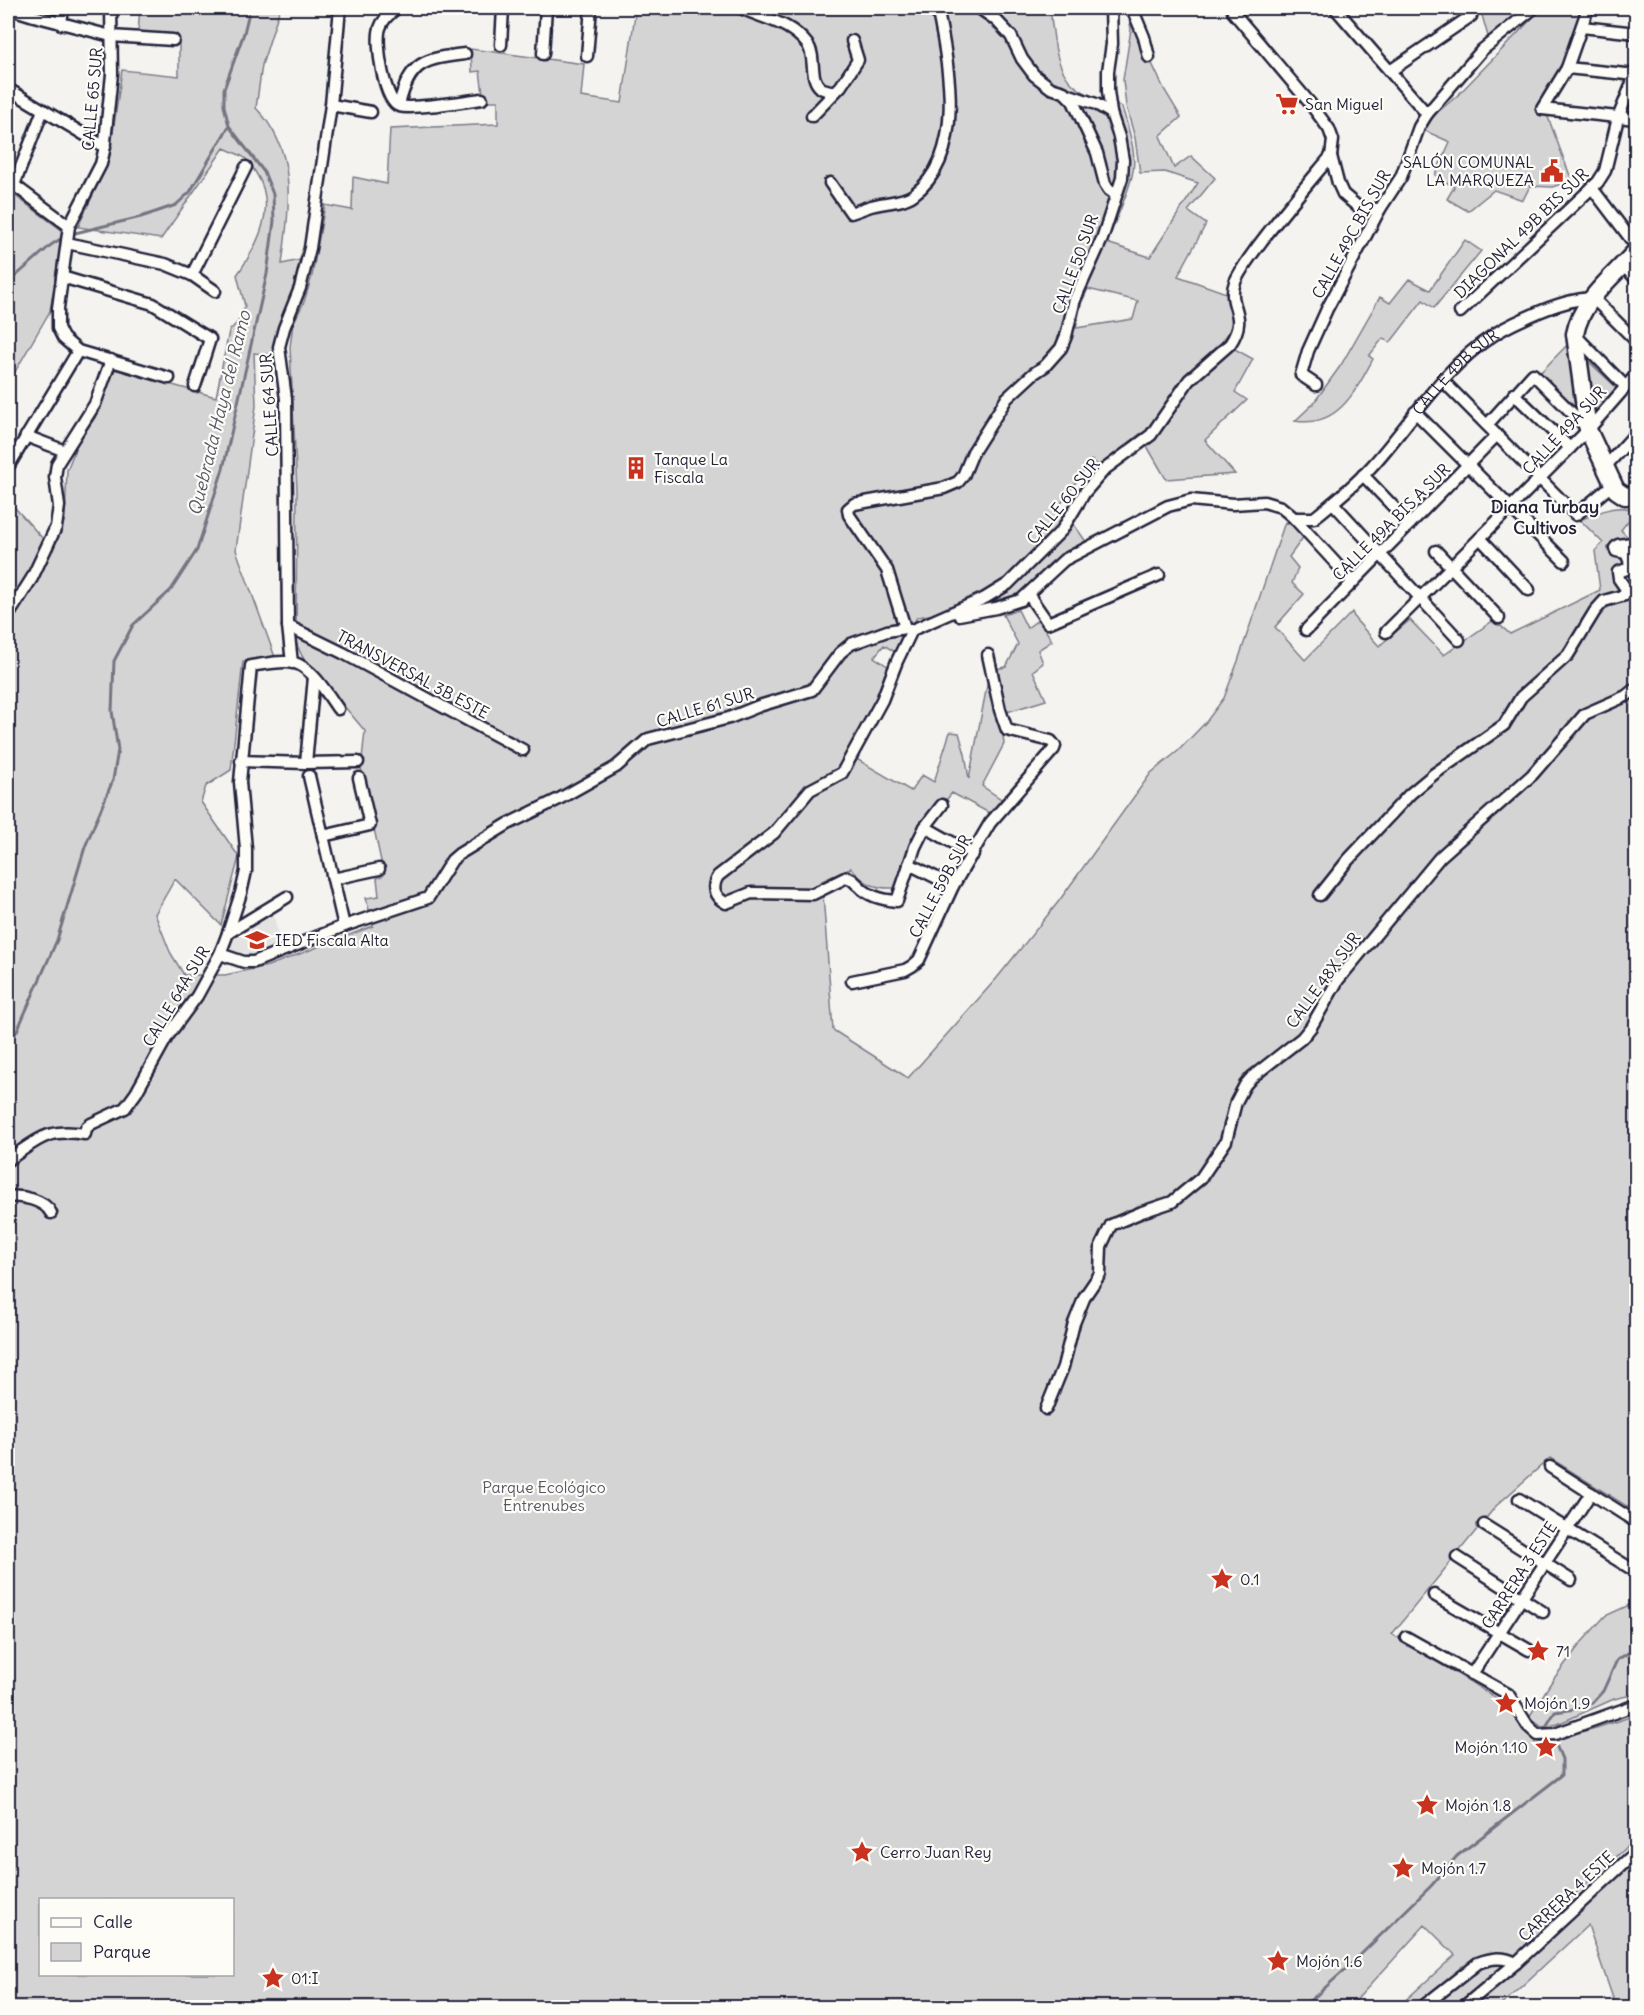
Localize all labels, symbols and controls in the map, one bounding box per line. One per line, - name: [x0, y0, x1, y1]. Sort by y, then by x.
- street label: CALLE 65 SUR: [78, 46, 106, 152]
- supermarket icon: San Miguel: [1274, 91, 1300, 117]
- place label: San Miguel: [1305, 94, 1383, 114]
- place label: SALÓN COMUNAL LA MARQUEZA: [1403, 152, 1534, 190]
- public building icon: SALÓN COMUNAL LA MARQUEZA: [1539, 158, 1565, 184]
- street label: DIAGONAL 49B BIS SUR: [1450, 164, 1592, 302]
- street label: CALLE 49C BIS SUR: [1307, 166, 1395, 302]
- street label: CALLE 50 SUR: [1048, 211, 1102, 317]
- water label: Quebrada Haya del Ramo: [182, 307, 256, 518]
- street label: CALLE 49B SUR: [1408, 325, 1502, 419]
- street label: CALLE 64 SUR: [255, 353, 283, 457]
- street label: CALLE 49A SUR: [1518, 382, 1610, 478]
- place label: Tanque La Fiscala: [654, 449, 728, 487]
- street label: CALLE 60 SUR: [1022, 454, 1104, 548]
- building icon: Tanque La Fiscala: [623, 455, 649, 481]
- street label: CALLE 49A BIS A SUR: [1328, 459, 1454, 585]
- district label: Diana Turbay Cultivos: [1491, 495, 1599, 539]
- street label: TRANSVERSAL 3B ESTE: [334, 625, 492, 723]
- street label: CALLE 61 SUR: [654, 683, 756, 731]
- street label: CALLE 59B SUR: [904, 831, 976, 941]
- school or university icon: IED Fiscala Alta: [244, 927, 270, 953]
- street label: CALLE 48X SUR: [1281, 928, 1365, 1032]
- place label: IED Fiscala Alta: [275, 930, 389, 950]
- street label: CALLE 64A SUR: [138, 942, 214, 1050]
- park label: Parque Ecológico Entrenubes: [482, 1477, 606, 1515]
- street label: CARRERA 3 ESTE: [1477, 1518, 1561, 1632]
- place icon: 0.1: [1209, 1566, 1235, 1592]
- place label: 0.1: [1240, 1569, 1260, 1589]
- place icon: 71: [1525, 1638, 1551, 1664]
- place label: 71: [1556, 1641, 1570, 1661]
- place icon: Mojón 1.9: [1493, 1690, 1519, 1716]
- place label: Mojón 1.9: [1524, 1693, 1590, 1713]
- place icon: Mojón 1.10: [1533, 1734, 1559, 1760]
- place label: Mojón 1.10: [1455, 1737, 1528, 1757]
- place icon: Mojón 1.8: [1414, 1792, 1440, 1818]
- place label: Mojón 1.8: [1445, 1795, 1511, 1815]
- place icon: Cerro Juan Rey: [849, 1839, 875, 1865]
- place label: Cerro Juan Rey: [880, 1842, 992, 1862]
- street label: CARRERA 4 ESTE: [1514, 1846, 1618, 1946]
- place icon: Mojón 1.7: [1390, 1855, 1416, 1881]
- place label: Mojón 1.7: [1421, 1858, 1486, 1878]
- legend: [39, 1898, 234, 1976]
- text: Calle: [93, 1910, 133, 1933]
- text: Parque: [93, 1940, 151, 1963]
- place icon: Mojón 1.6: [1265, 1948, 1291, 1974]
- place label: Mojón 1.6: [1296, 1951, 1362, 1971]
- place icon: 01:I: [260, 1965, 286, 1991]
- place label: 01:I: [291, 1968, 318, 1988]

